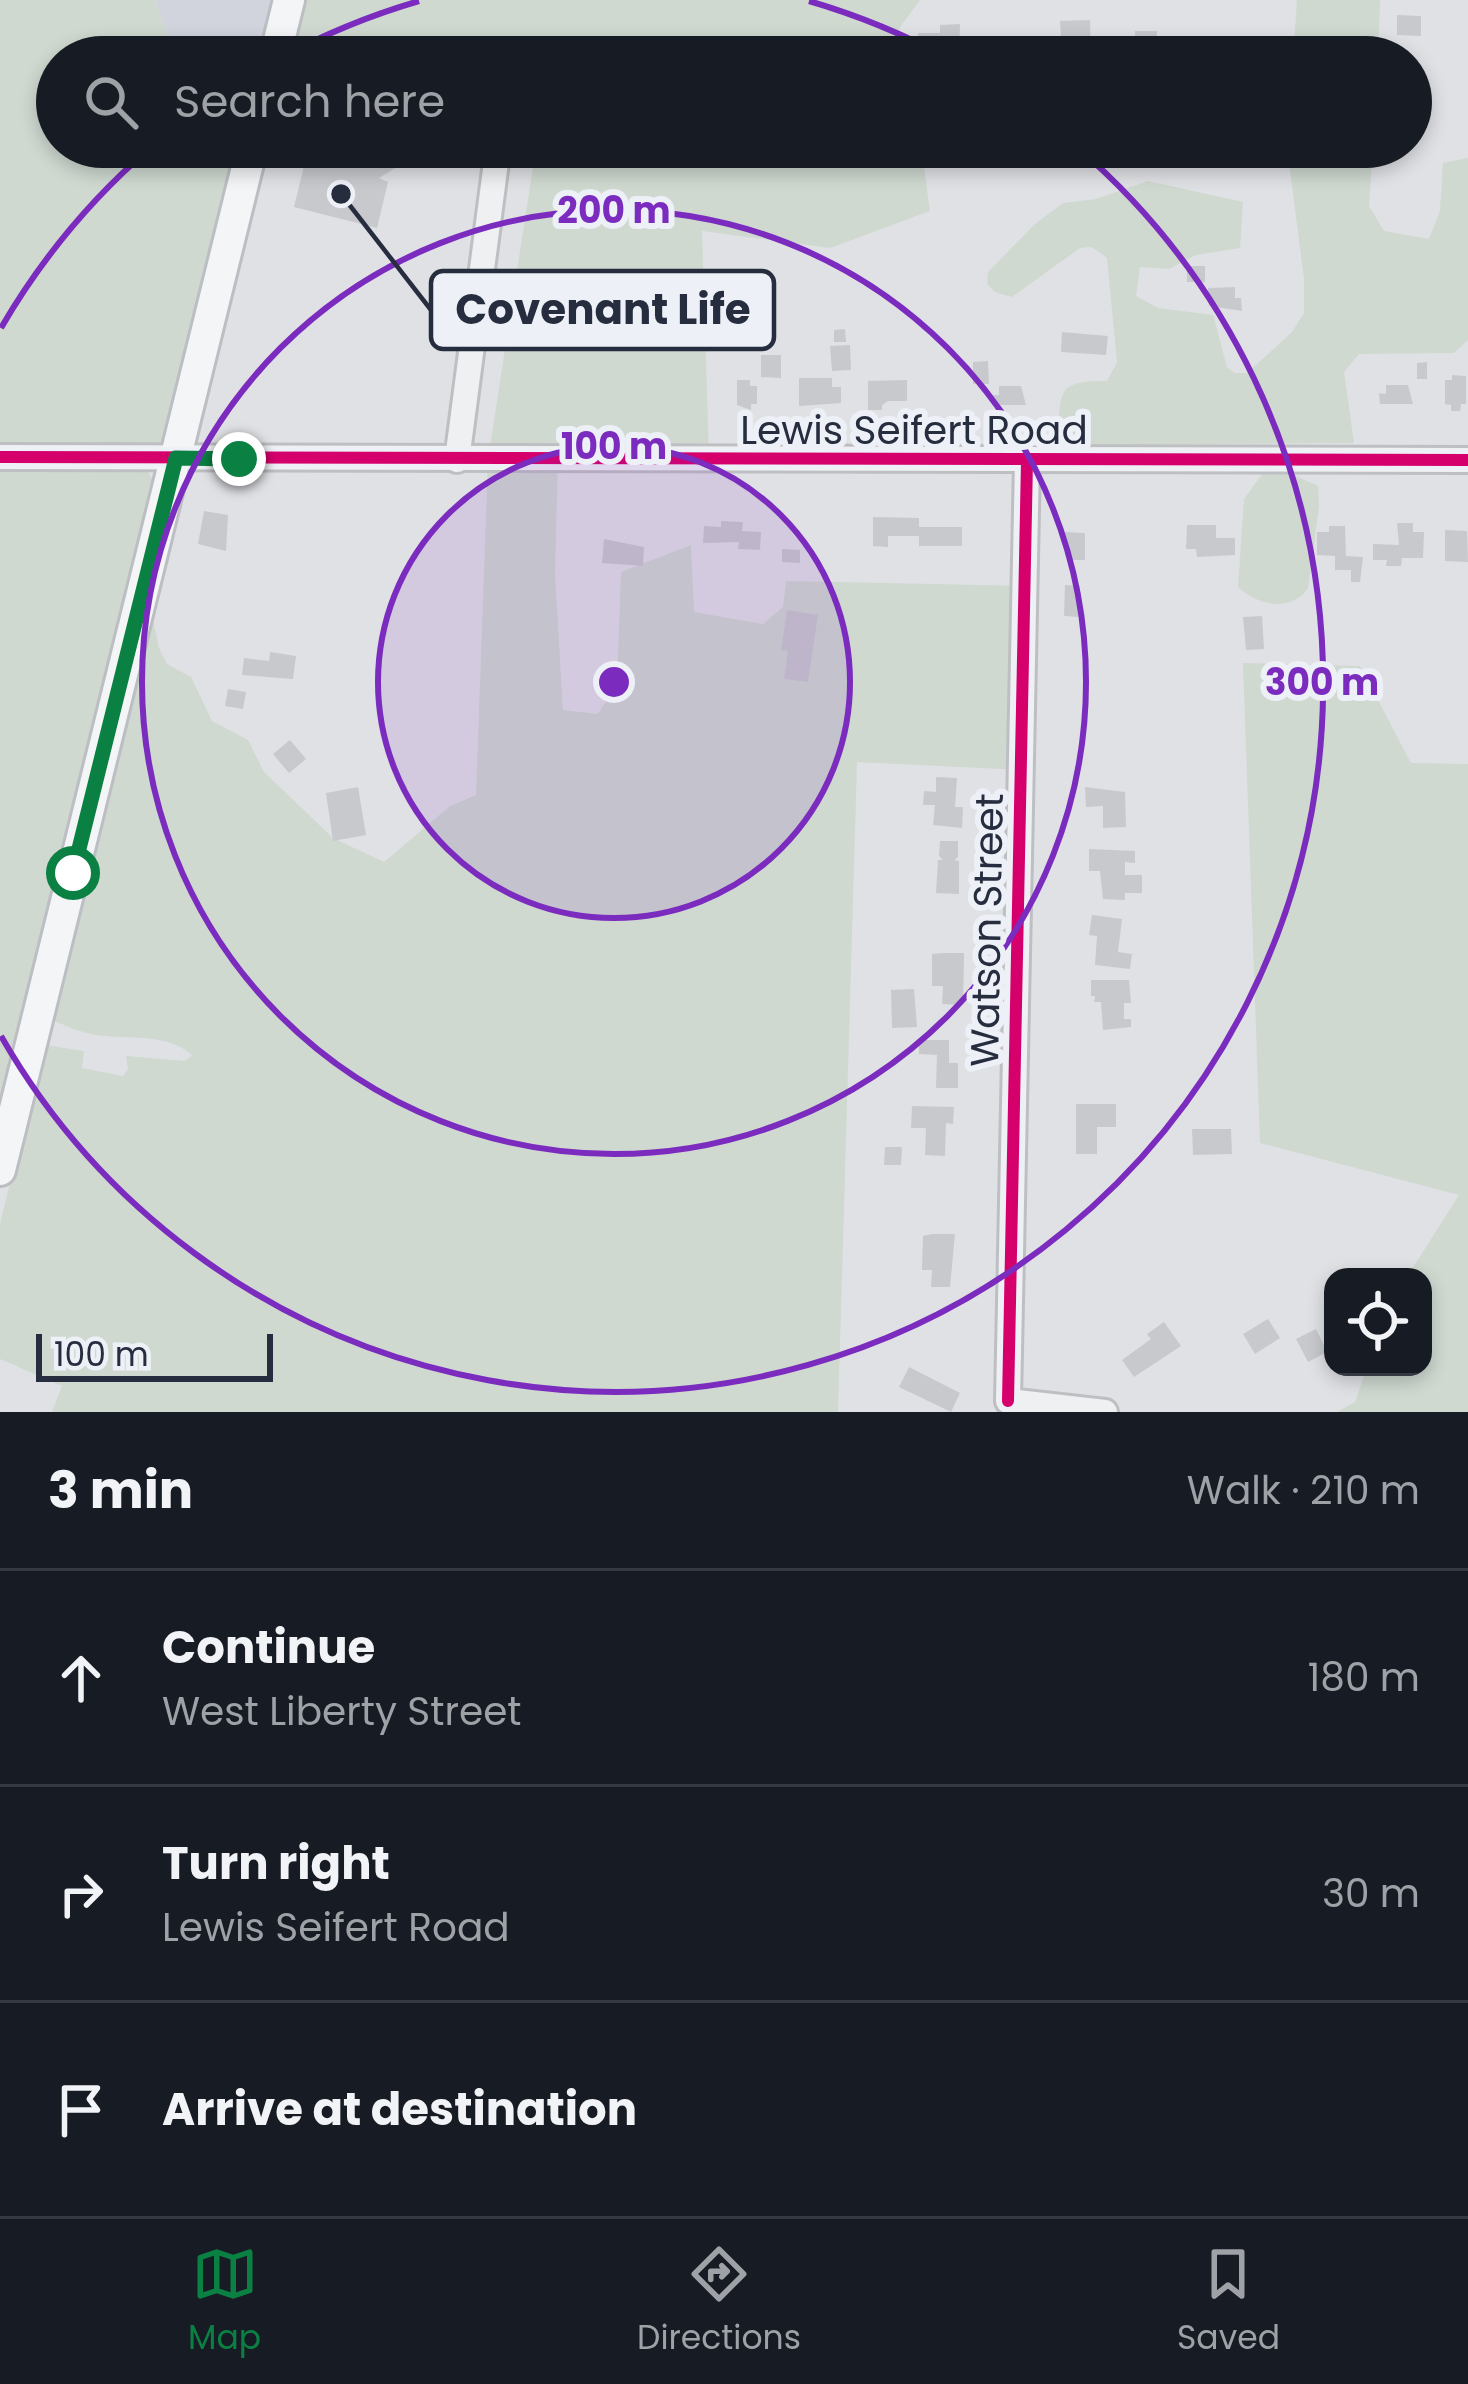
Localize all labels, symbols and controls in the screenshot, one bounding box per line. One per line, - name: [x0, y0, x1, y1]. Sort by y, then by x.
- search box: [36, 36, 1432, 168]
- icon: search: [78, 69, 144, 135]
- text: Search here: [174, 70, 445, 133]
- text: 200 m: [557, 185, 671, 236]
- callout: Covenant Life: [431, 271, 774, 349]
- text: Covenant Life: [455, 280, 751, 339]
- street label: Lewis Seifert Road: [740, 403, 1088, 458]
- text: 100 m: [561, 421, 667, 472]
- route end: [212, 432, 266, 486]
- text: 300 m: [1265, 657, 1379, 708]
- centre of rings: [593, 661, 635, 703]
- street label: Watson Street: [957, 793, 1017, 1067]
- route start: [46, 846, 100, 900]
- map controls: [1324, 1268, 1432, 1376]
- button: locate: [1324, 1268, 1432, 1376]
- scale bar: [36, 1328, 273, 1381]
- text: 100 m: [54, 1331, 149, 1378]
- text: 3 min: [48, 1454, 193, 1526]
- text: Walk · 210 m: [1187, 1463, 1420, 1518]
- text: Continue: [162, 1616, 375, 1679]
- icon: ahead: [48, 1645, 114, 1711]
- text: 180 m: [1308, 1650, 1420, 1705]
- text: West Liberty Street: [162, 1684, 522, 1739]
- text: Turn right: [162, 1832, 390, 1895]
- icon: right: [48, 1861, 114, 1927]
- text: 30 m: [1322, 1866, 1420, 1921]
- text: Lewis Seifert Road: [162, 1900, 510, 1955]
- icon: arrive: [48, 2077, 114, 2143]
- text: Arrive at destination: [162, 2078, 637, 2141]
- tab: Map: [188, 2241, 261, 2363]
- tab: Directions: [637, 2241, 801, 2363]
- tab: Saved: [1177, 2241, 1280, 2363]

